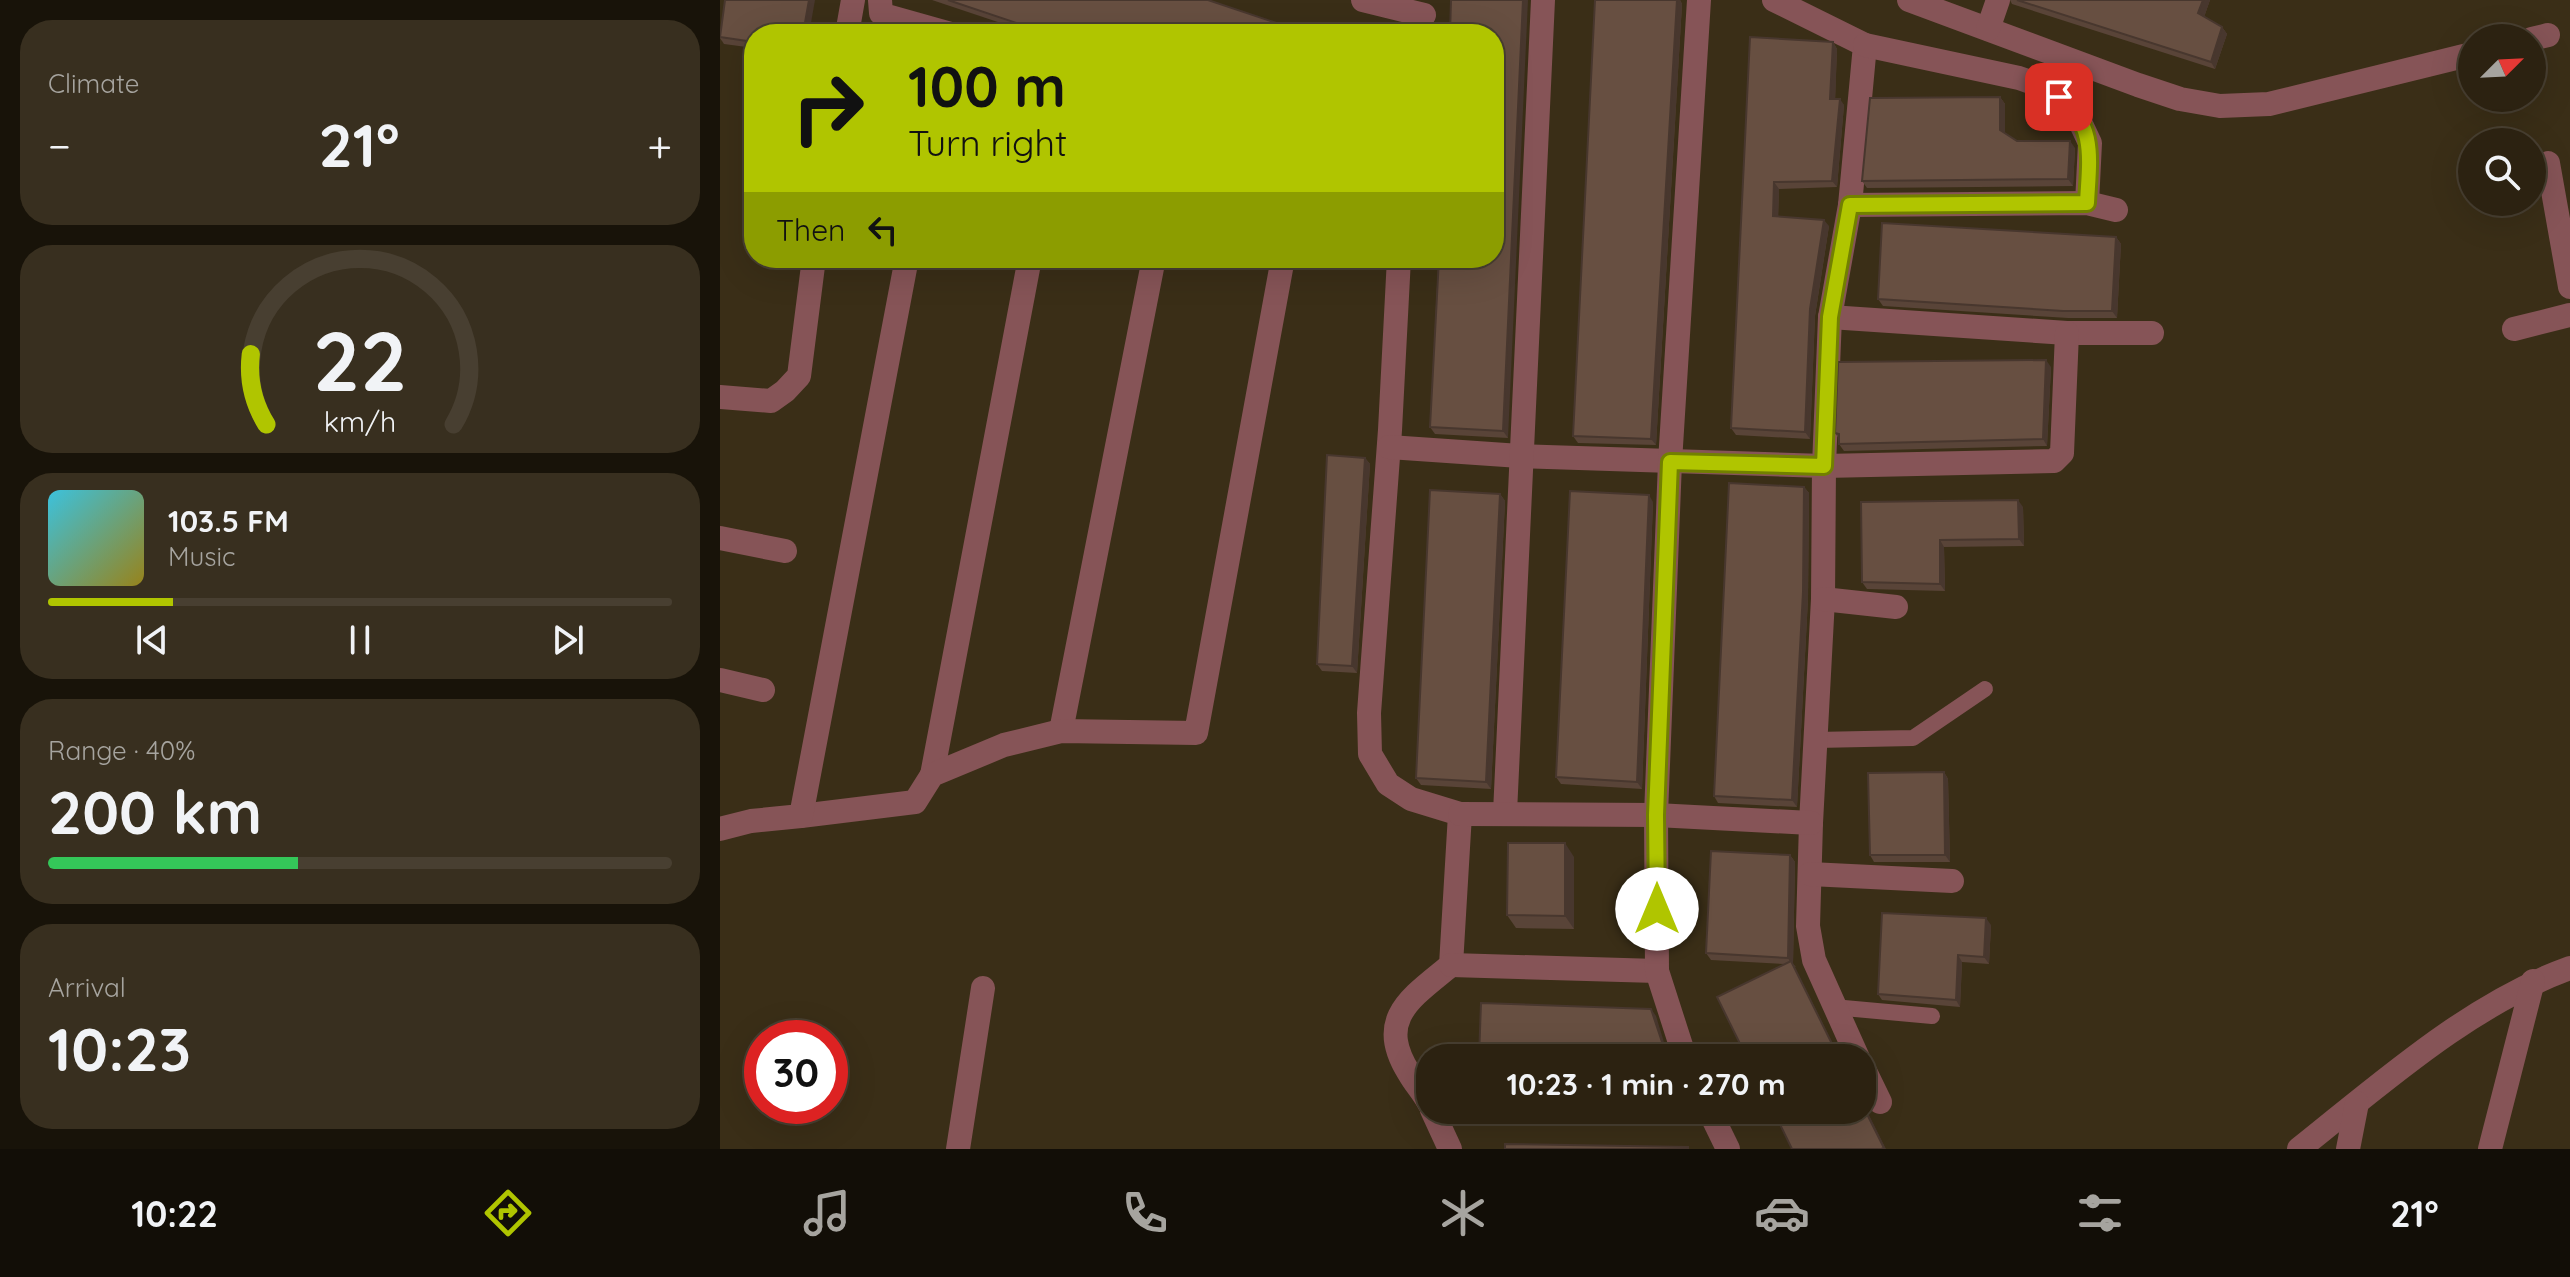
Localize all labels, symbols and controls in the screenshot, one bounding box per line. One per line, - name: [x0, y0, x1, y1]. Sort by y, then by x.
- north arrow: [2458, 24, 2546, 112]
- map controls: [2458, 24, 2546, 216]
- text: 100 m: [908, 51, 1066, 121]
- icon: right: [776, 56, 880, 160]
- pin: [2025, 63, 2093, 131]
- text: Climate: [48, 67, 139, 100]
- icon: arrive: [2037, 75, 2081, 119]
- text: 21°: [319, 107, 400, 182]
- text: −: [48, 118, 71, 173]
- text: +: [647, 118, 672, 173]
- text: Turn right: [908, 120, 1067, 165]
- button: search: [2458, 128, 2546, 216]
- icon: left: [861, 208, 905, 252]
- text: Then: [776, 211, 845, 249]
- text: 22: [313, 308, 407, 412]
- text: km/h: [324, 403, 396, 439]
- text: 103.5 FM: [168, 502, 289, 540]
- text: Music: [168, 540, 236, 573]
- icon: previous: [130, 618, 174, 662]
- icon: pause: [338, 618, 382, 662]
- icon: next: [546, 618, 590, 662]
- text: Range · 40%: [48, 734, 195, 767]
- text: 200 km: [48, 774, 262, 849]
- position arrow: [1615, 867, 1699, 951]
- text: Arrival: [48, 971, 126, 1004]
- text: 10:23: [48, 1011, 191, 1086]
- speed limit sign: 30: [744, 1020, 848, 1124]
- text: 10:23 · 1 min · 270 m: [1506, 1065, 1786, 1103]
- icon: directions: [480, 1185, 536, 1241]
- icon: music: [799, 1185, 855, 1241]
- icon: phone: [1117, 1185, 1173, 1241]
- icon: climate: [1435, 1185, 1491, 1241]
- icon: car: [1754, 1185, 1810, 1241]
- icon: filters: [2072, 1185, 2128, 1241]
- text: 10:22: [131, 1191, 218, 1236]
- text: 21°: [2390, 1191, 2439, 1236]

